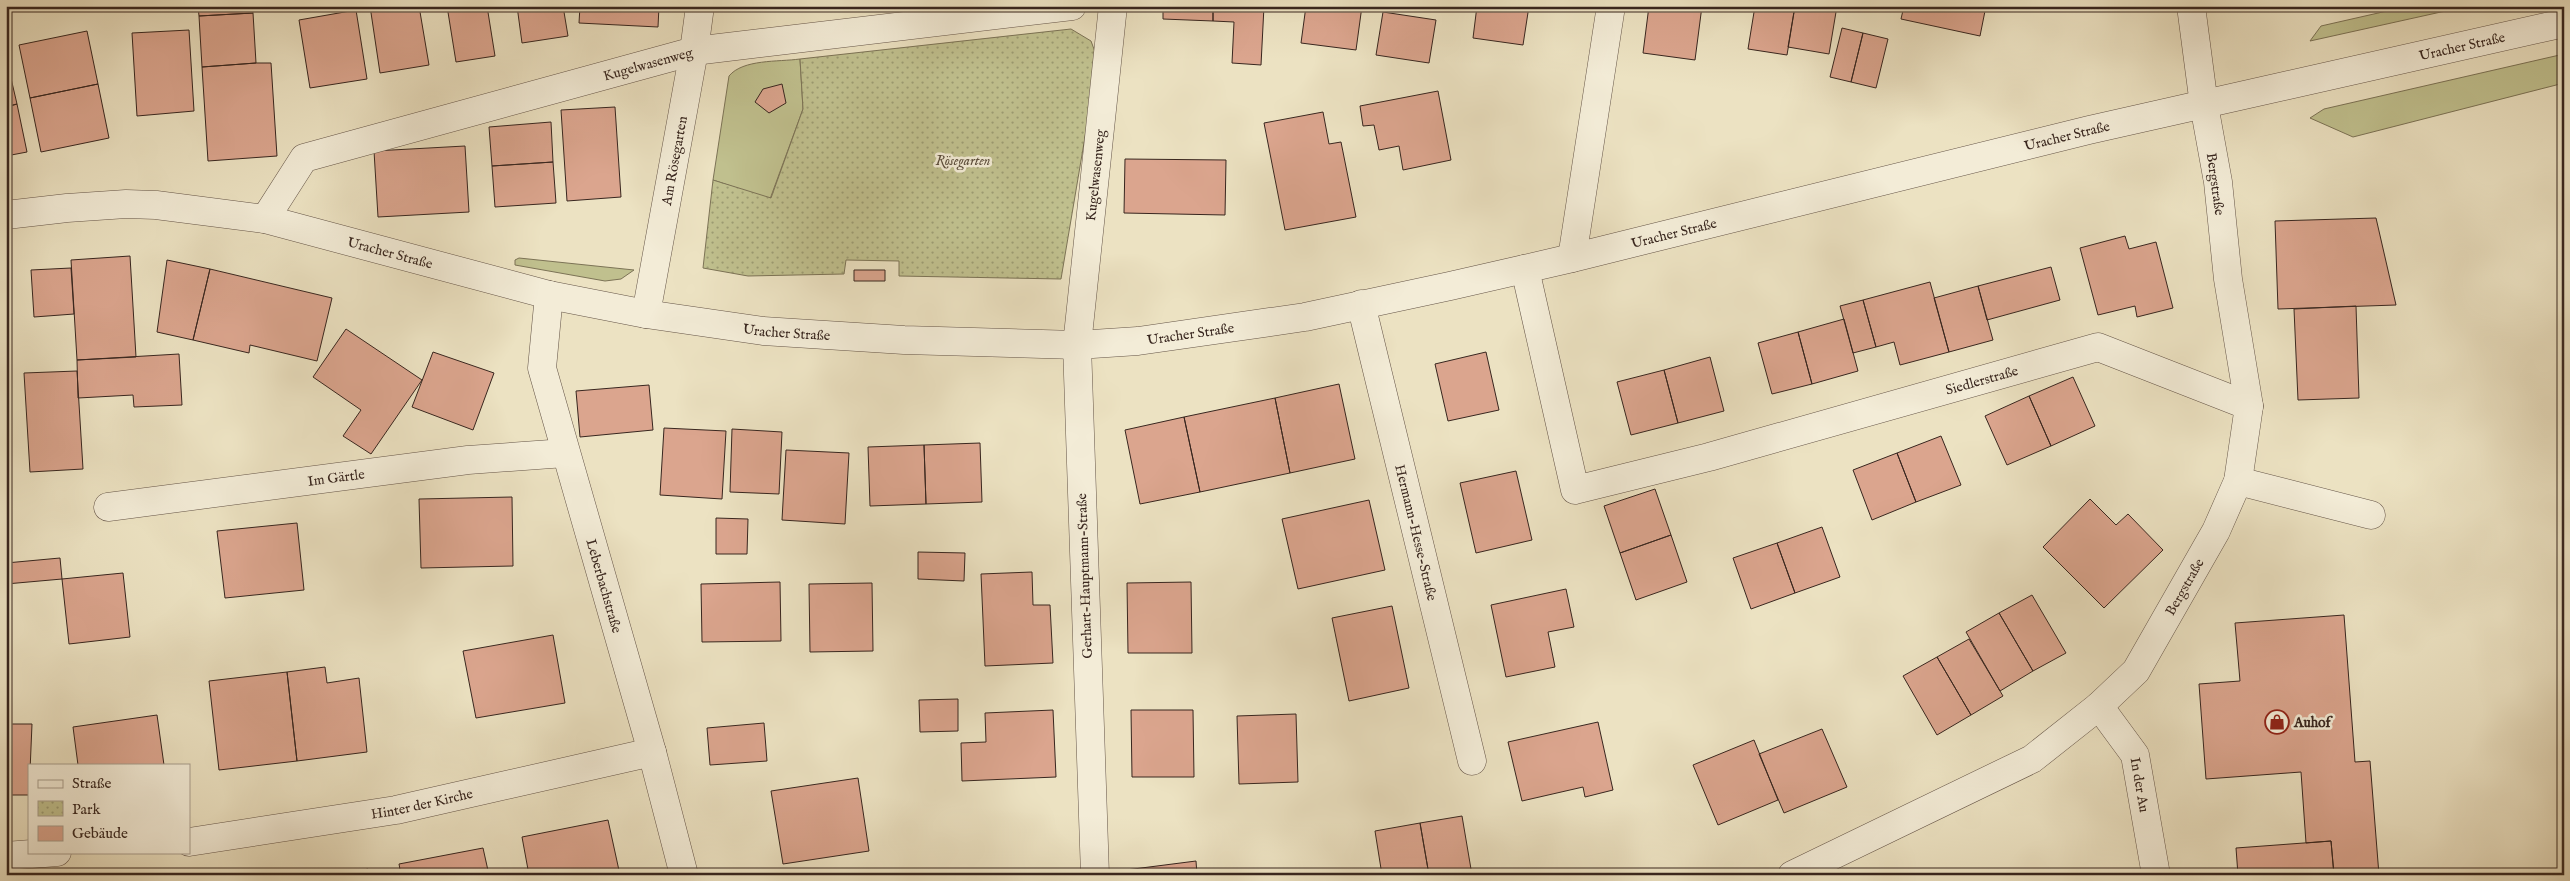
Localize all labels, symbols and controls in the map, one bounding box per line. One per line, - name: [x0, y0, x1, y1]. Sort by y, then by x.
- street label: Uracher Straße: [2417, 28, 2507, 65]
- street label: Kugelwasenweg: [601, 44, 695, 85]
- street label: Am Rösegarten: [658, 114, 692, 208]
- street label: Uracher Straße: [2022, 117, 2112, 156]
- street label: Kugelwasenweg: [1082, 128, 1110, 222]
- park label: Rösegarten: [936, 152, 990, 171]
- street label: Bergstraße: [2202, 152, 2228, 217]
- street label: Uracher Straße: [1629, 214, 1719, 253]
- street label: Uracher Straße: [345, 233, 435, 274]
- street label: Uracher Straße: [1146, 319, 1236, 350]
- street label: Uracher Straße: [741, 320, 831, 345]
- street label: Siedlerstraße: [1944, 362, 2021, 400]
- street label: Hermann-Hesse-Straße: [1390, 463, 1441, 603]
- street label: Im Gärtle: [307, 466, 366, 491]
- street label: Gerhart-Hauptmann-Straße: [1073, 492, 1097, 659]
- street label: Leberbachstraße: [581, 537, 626, 636]
- street label: Bergstraße: [2162, 555, 2209, 619]
- shop icon: Auhof: [2264, 709, 2290, 735]
- place label: Auhof: [2293, 714, 2334, 732]
- street label: In der Au: [2126, 756, 2153, 814]
- legend: [28, 764, 190, 854]
- text: Straße: [72, 774, 112, 793]
- street label: Hinter der Kirche: [370, 785, 475, 824]
- text: Park: [72, 800, 102, 819]
- text: Gebäude: [72, 824, 128, 843]

